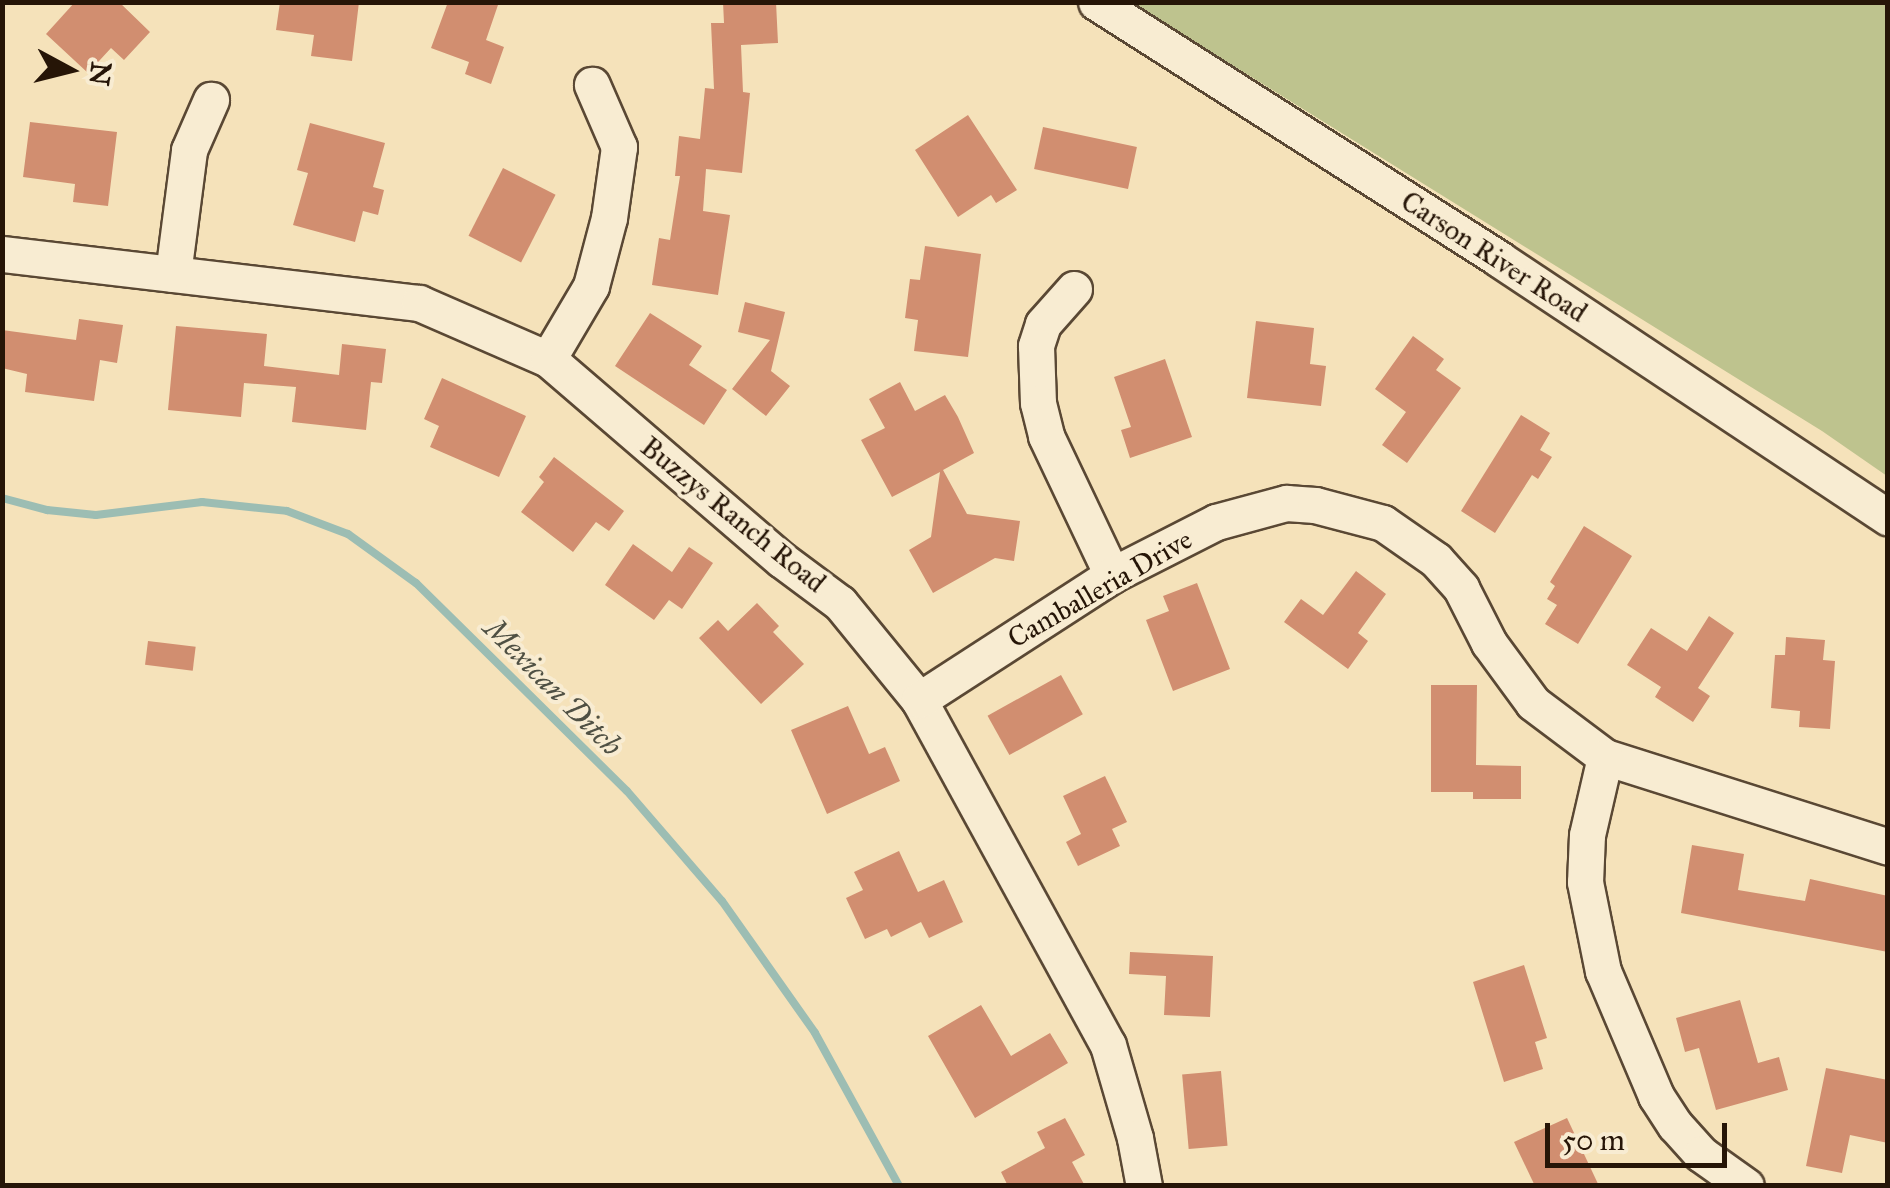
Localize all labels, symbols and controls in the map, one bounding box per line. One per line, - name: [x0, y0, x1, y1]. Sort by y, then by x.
- north arrow: [20, 20, 120, 120]
- text: N: [81, 60, 119, 88]
- street label: Carson River Road: [1395, 184, 1593, 330]
- street label: Buzzys Ranch Road: [634, 430, 832, 600]
- street label: Camballeria Drive: [1002, 523, 1198, 655]
- water label: Mexican Ditch: [477, 611, 629, 763]
- scale bar: [1550, 1103, 1732, 1165]
- text: 50 m: [1562, 1122, 1625, 1158]

